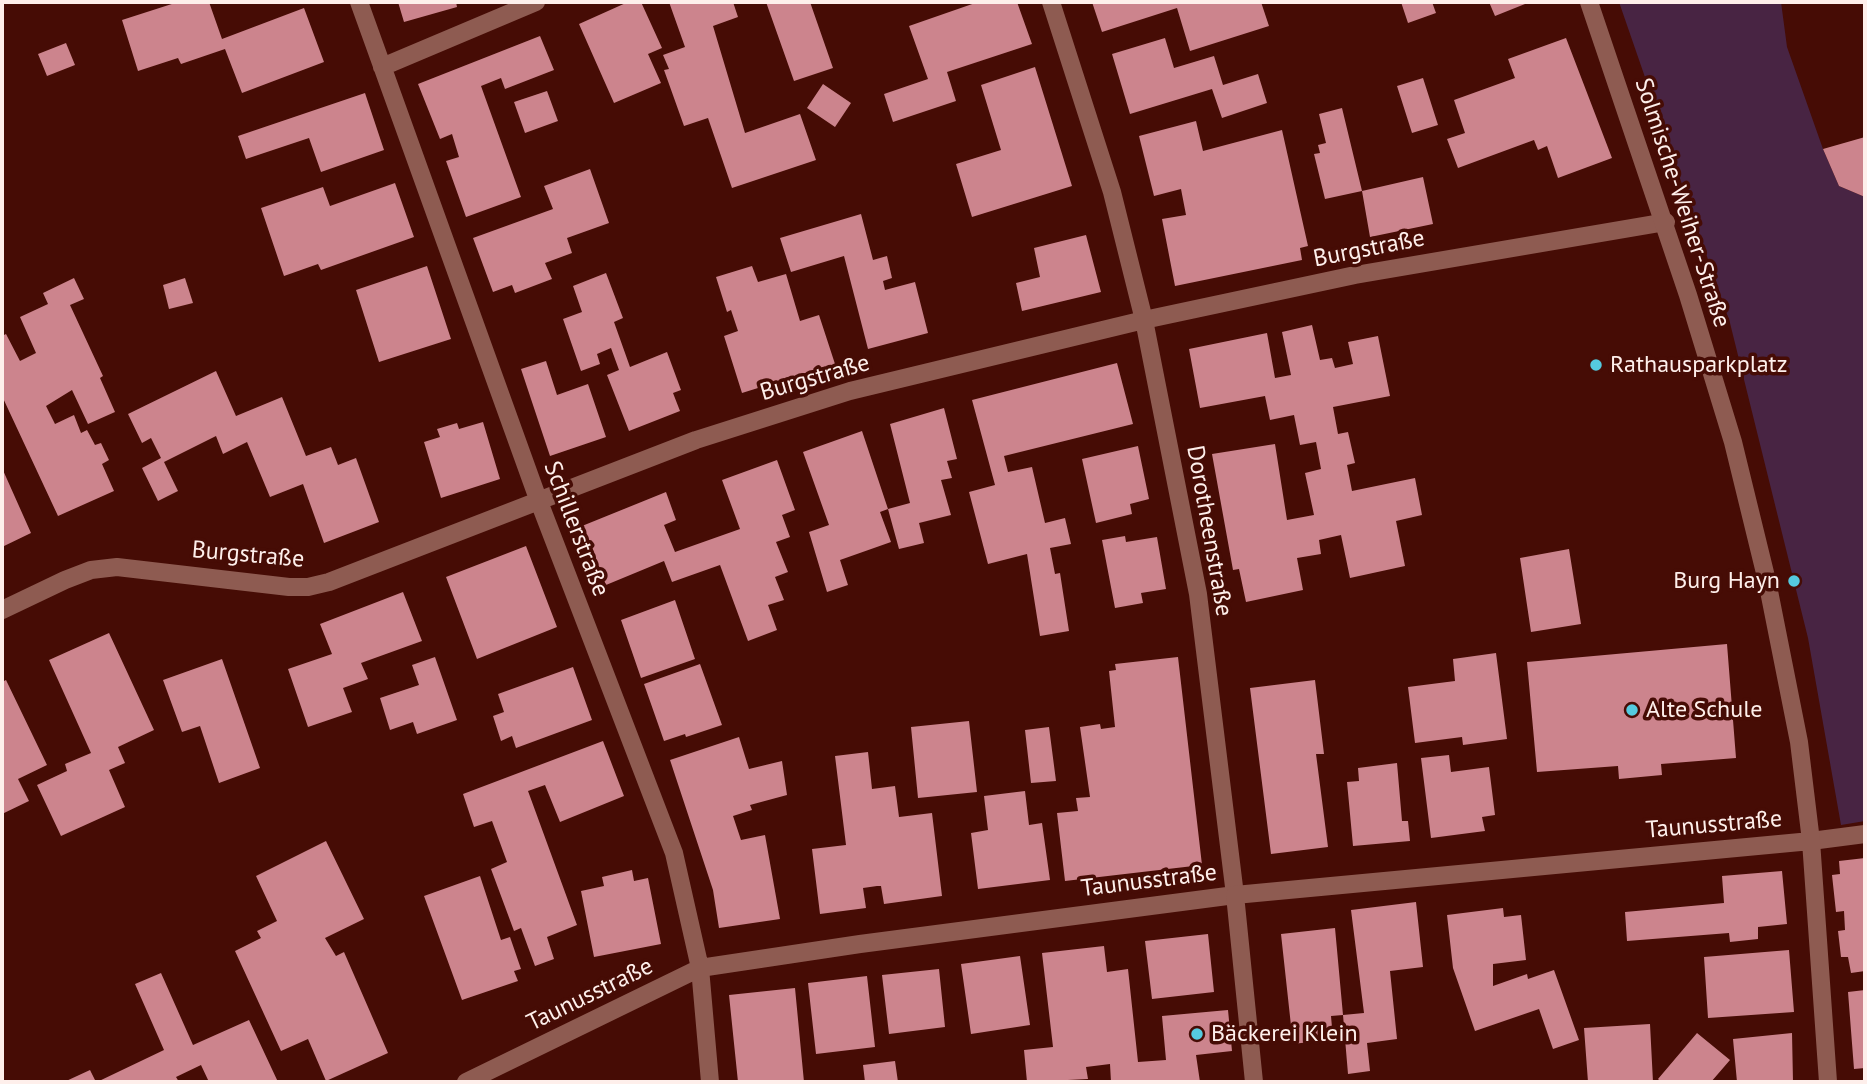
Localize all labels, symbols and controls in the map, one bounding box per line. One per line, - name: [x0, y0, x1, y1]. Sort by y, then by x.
- street label: Solmische-Weiher-Straße: [1628, 75, 1736, 331]
- street label: Burgstraße: [1311, 224, 1427, 274]
- street label: Burgstraße: [757, 349, 873, 407]
- place label: Rathausparkplatz: [1610, 351, 1787, 379]
- marker: Rathausparkplatz: [1588, 357, 1604, 373]
- street label: Dorotheenstraße: [1180, 443, 1238, 619]
- street label: Schillerstraße: [537, 457, 615, 601]
- street label: Burgstraße: [191, 536, 305, 574]
- place label: Burg Hayn: [1673, 567, 1780, 595]
- marker: Burg Hayn: [1786, 573, 1802, 589]
- place label: Alte Schule: [1646, 696, 1762, 724]
- marker: Alte Schule: [1624, 702, 1640, 718]
- street label: Taunusstraße: [1645, 805, 1783, 845]
- street label: Taunusstraße: [1079, 858, 1219, 904]
- street label: Taunusstraße: [522, 952, 658, 1038]
- place label: Bäckerei Klein: [1211, 1020, 1358, 1048]
- marker: Bäckerei Klein: [1189, 1026, 1205, 1042]

